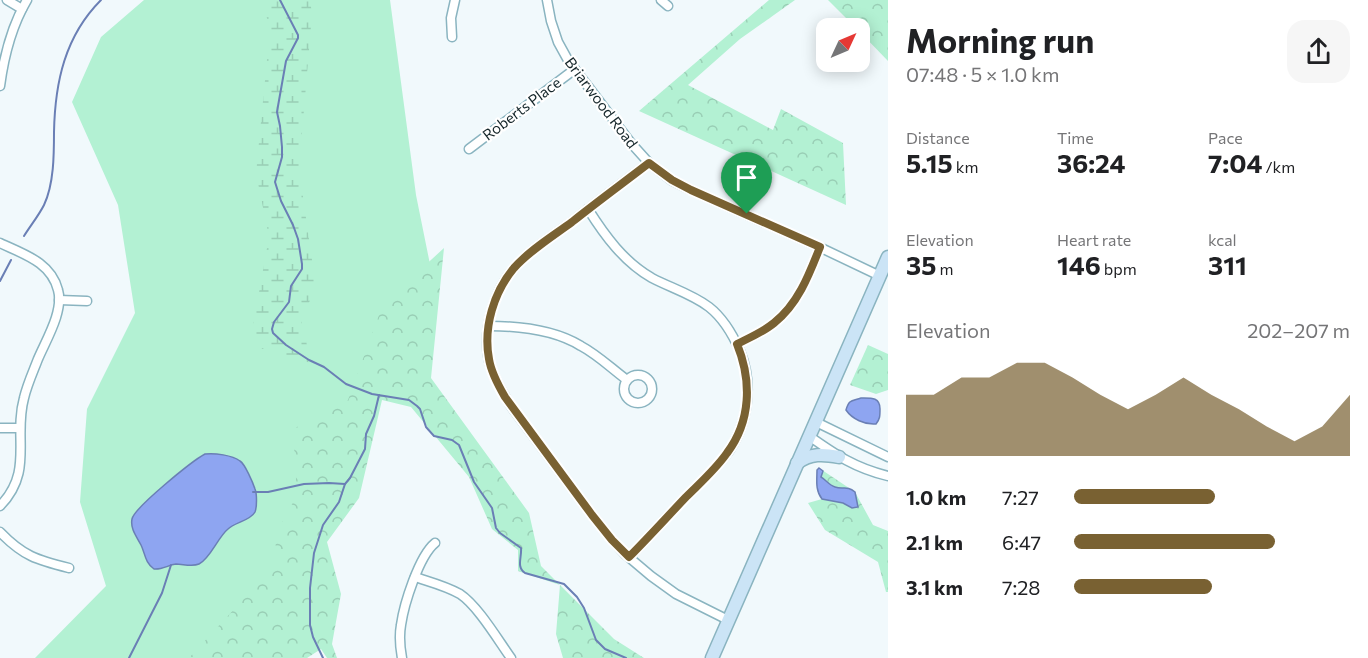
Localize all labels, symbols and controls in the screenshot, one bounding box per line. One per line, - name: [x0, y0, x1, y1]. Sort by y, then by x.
- north arrow: [816, 18, 870, 72]
- map controls: [816, 18, 870, 72]
- text: Morning run: [906, 19, 1094, 60]
- button: share: [1287, 20, 1350, 83]
- street label: Briarwood Road: [562, 53, 642, 152]
- text: 07:48 · 5 × 1.0 km: [906, 62, 1059, 86]
- street label: Roberts Place: [479, 73, 564, 144]
- text: Distance: [906, 128, 970, 147]
- text: Time: [1057, 128, 1094, 147]
- text: Pace: [1208, 128, 1243, 147]
- text: 5.15: [906, 147, 953, 178]
- text: 36:24: [1057, 147, 1125, 178]
- text: 7:04: [1208, 147, 1262, 178]
- pin: [721, 152, 772, 214]
- text: km: [953, 157, 978, 176]
- text: /km: [1262, 157, 1295, 176]
- icon: arrive: [730, 161, 763, 194]
- text: Elevation: [906, 230, 974, 249]
- text: Heart rate: [1057, 230, 1131, 249]
- text: kcal: [1208, 230, 1237, 249]
- text: 35: [906, 249, 936, 280]
- text: 146: [1057, 249, 1101, 280]
- text: 311: [1208, 249, 1247, 280]
- text: m: [936, 259, 953, 278]
- text: bpm: [1101, 259, 1137, 278]
- text: Elevation: [906, 318, 991, 342]
- text: 202–207 m: [1247, 318, 1350, 342]
- text: 1.0 km: [906, 485, 966, 509]
- text: 7:27: [1002, 485, 1039, 509]
- text: 2.1 km: [906, 530, 963, 554]
- text: 6:47: [1002, 530, 1041, 554]
- text: 3.1 km: [906, 575, 963, 599]
- text: 7:28: [1002, 575, 1040, 599]

